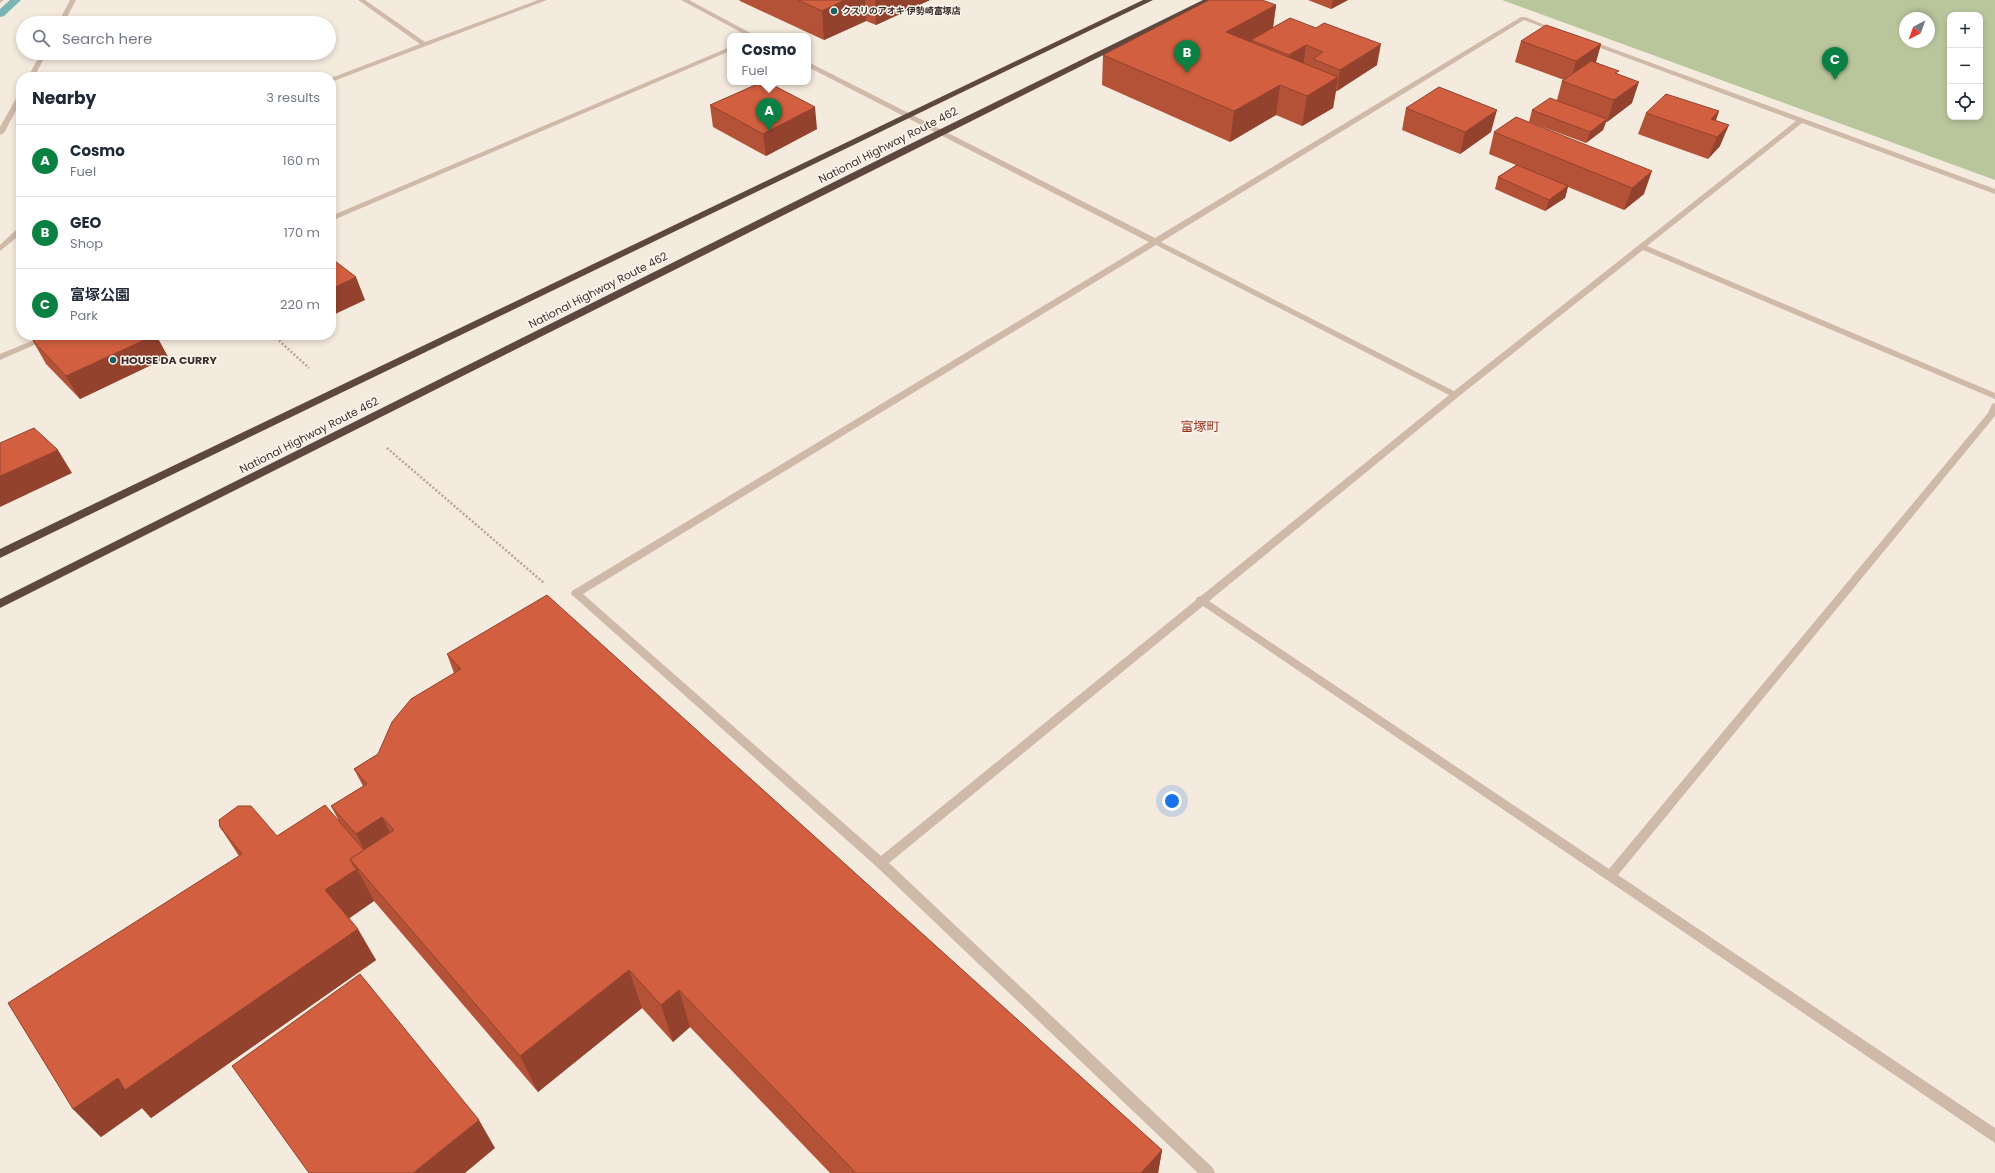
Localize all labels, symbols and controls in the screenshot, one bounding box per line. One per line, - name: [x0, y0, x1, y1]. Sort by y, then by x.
- place label: クスリのアオキ 伊勢崎富塚店: [842, 5, 961, 17]
- marker: クスリのアオキ 伊勢崎富塚店: [829, 6, 839, 16]
- north arrow: [1899, 12, 1935, 48]
- map controls: [1947, 12, 1983, 120]
- button: +: [1947, 12, 1983, 48]
- search box: [16, 16, 336, 60]
- icon: search: [30, 27, 52, 49]
- text: Search here: [62, 28, 152, 49]
- popup: [727, 33, 811, 85]
- text: Cosmo: [742, 39, 796, 60]
- pin: B: [1174, 40, 1200, 73]
- pin: C: [1822, 47, 1848, 80]
- button: −: [1947, 48, 1983, 84]
- text: Fuel: [742, 61, 768, 80]
- button: locate: [1947, 84, 1983, 120]
- text: Nearby: [32, 86, 96, 110]
- text: 3 results: [266, 88, 320, 107]
- pin: A: [756, 98, 782, 131]
- street label: National Highway Route 462: [816, 103, 960, 187]
- text: Cosmo: [70, 140, 125, 161]
- text: A: [40, 151, 50, 170]
- text: 160 m: [283, 151, 320, 170]
- text: Fuel: [70, 162, 96, 181]
- text: GEO: [70, 212, 101, 233]
- text: B: [41, 223, 49, 242]
- text: 170 m: [284, 223, 320, 242]
- text: Shop: [70, 234, 103, 253]
- street label: National Highway Route 462: [526, 248, 670, 332]
- text: 富塚公園: [70, 284, 130, 305]
- text: C: [40, 295, 50, 314]
- text: 220 m: [280, 295, 320, 314]
- text: Park: [70, 306, 98, 325]
- place label: HOUSE DA CURRY: [121, 352, 217, 368]
- marker: HOUSE DA CURRY: [108, 355, 118, 365]
- street label: National Highway Route 462: [237, 393, 381, 477]
- district label: 富塚町: [1180, 417, 1220, 436]
- your location: [1162, 791, 1182, 811]

